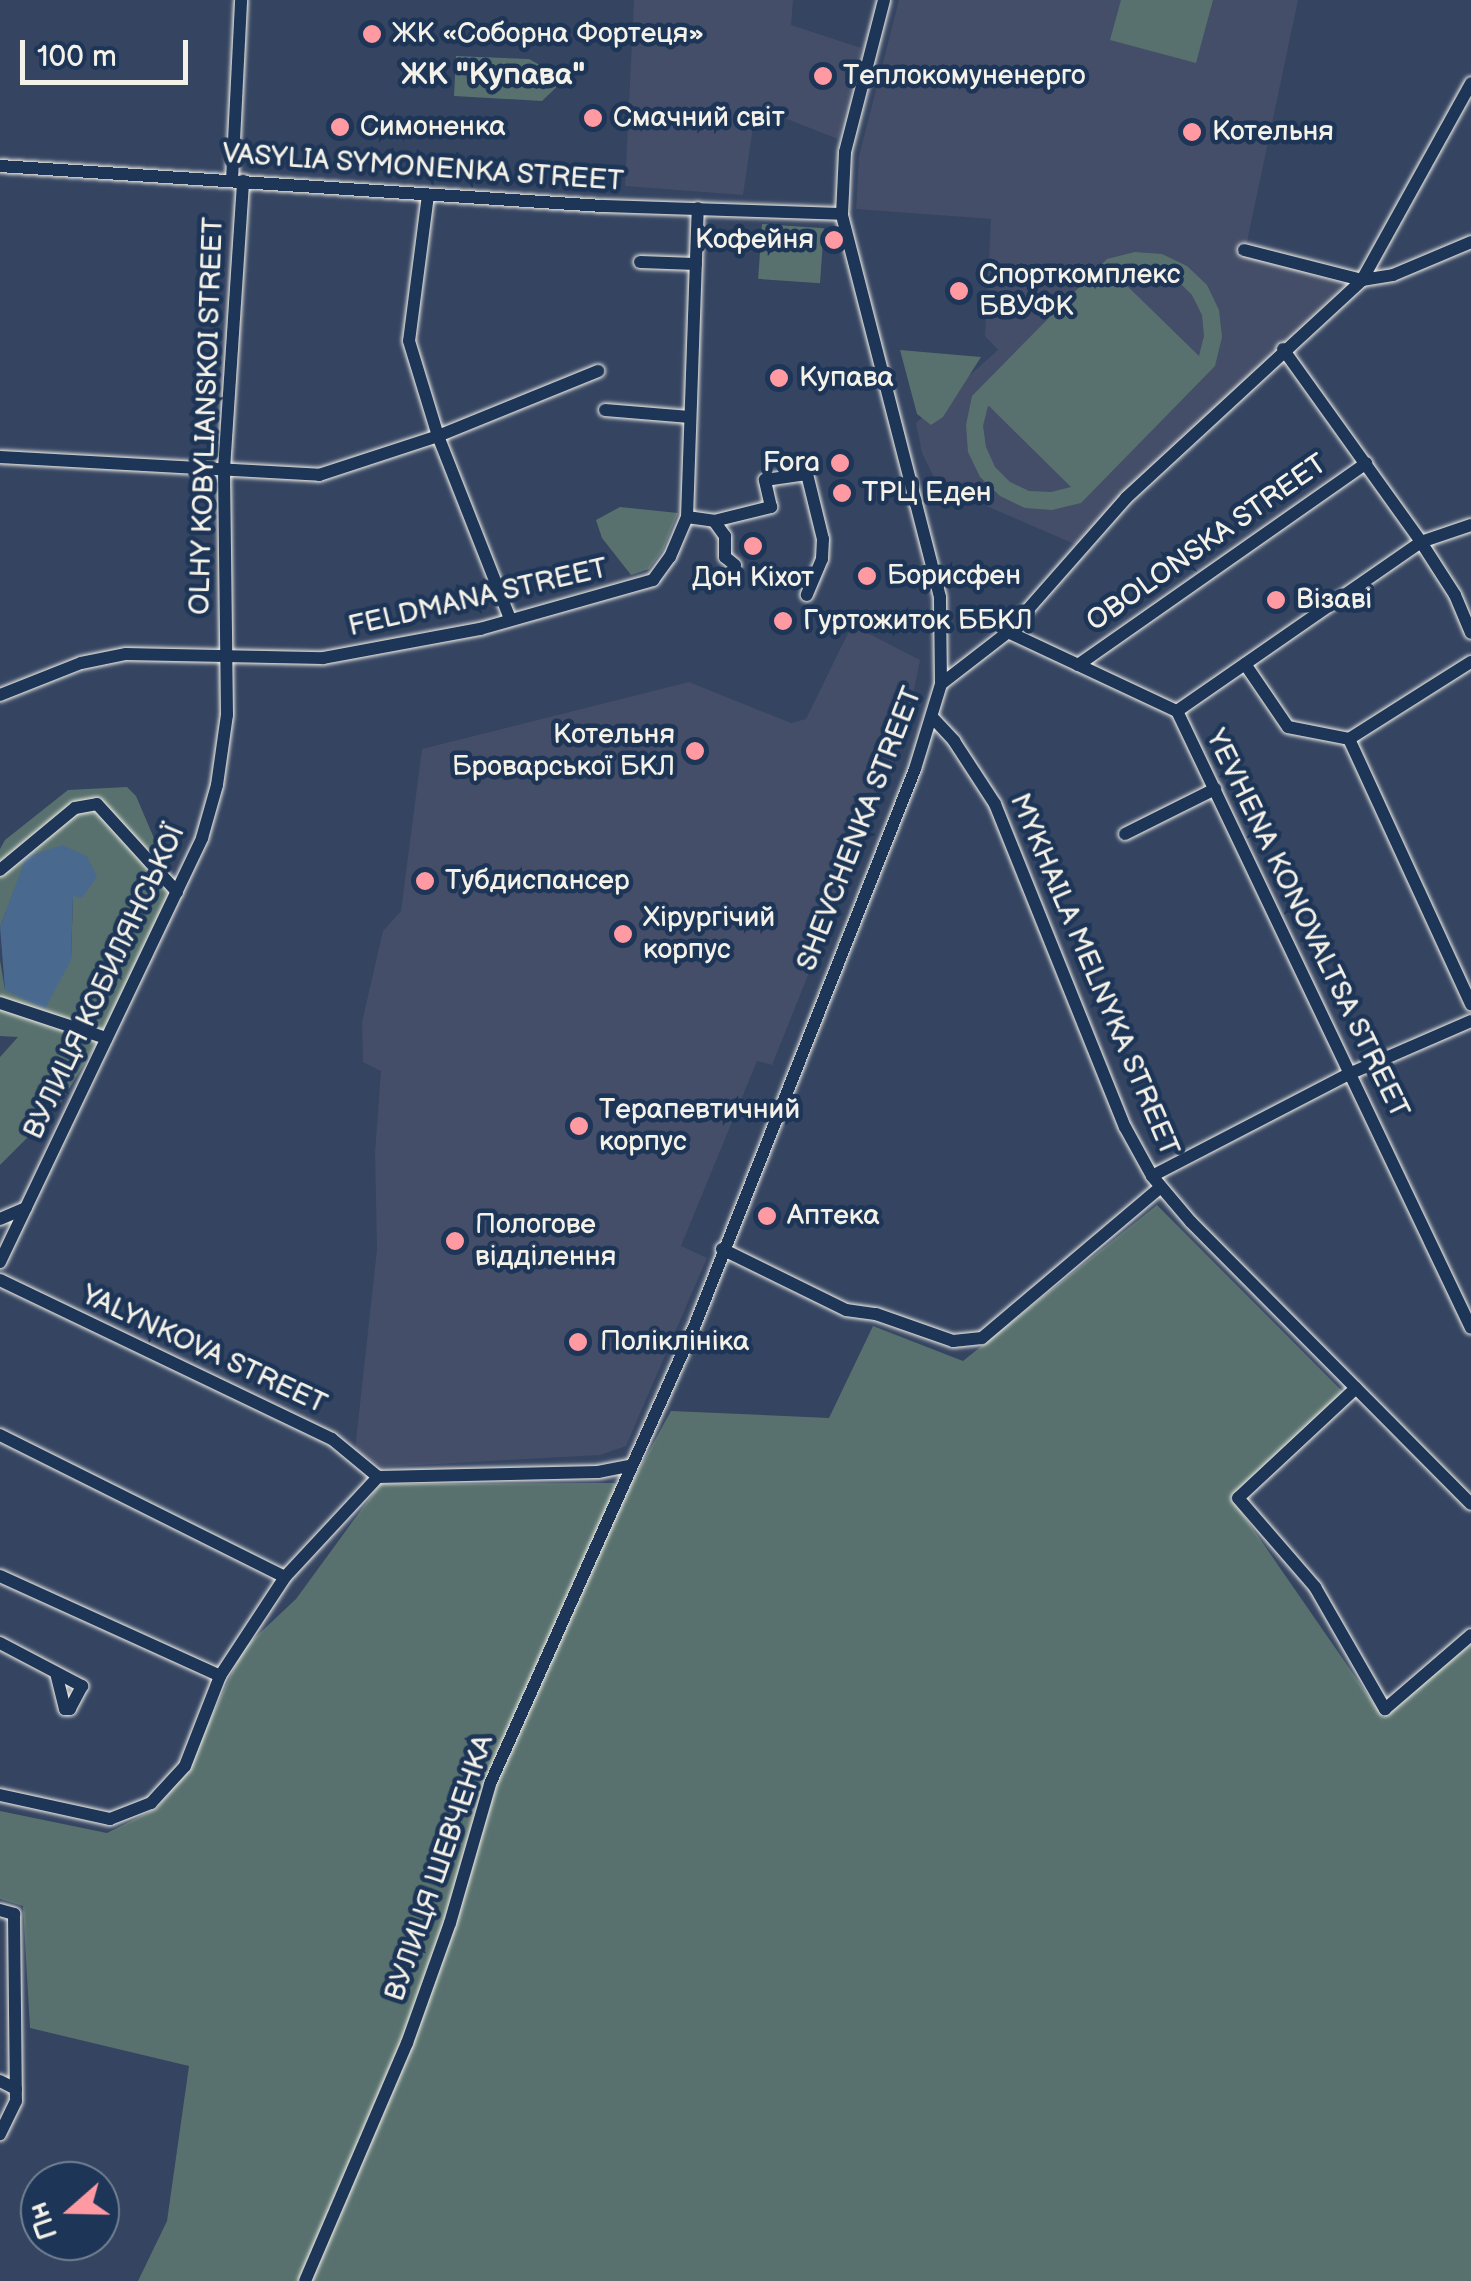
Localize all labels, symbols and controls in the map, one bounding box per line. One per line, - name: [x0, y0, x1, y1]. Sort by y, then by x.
- place label: ЖК «Соборна Фортеця»: [392, 17, 704, 51]
- scale bar: [25, 20, 192, 82]
- marker: ЖК «Соборна Фортеця»: [361, 23, 383, 45]
- text: 100 m: [37, 39, 117, 75]
- district label: ЖК "Купава": [401, 57, 585, 93]
- place label: Теплокомуненерго: [843, 59, 1086, 93]
- marker: Теплокомуненерго: [812, 65, 834, 87]
- place label: Смачний світ: [613, 101, 785, 135]
- marker: Смачний світ: [582, 107, 604, 129]
- place label: Симоненка: [360, 110, 506, 144]
- place label: Котельня: [1212, 115, 1334, 149]
- marker: Симоненка: [329, 116, 351, 138]
- marker: Котельня: [1181, 121, 1203, 143]
- street label: VASYLIA SYMONENKA STREET: [221, 137, 625, 199]
- street label: OLHY KOBYLIANSKOI STREET: [183, 216, 231, 616]
- place label: Кофейня: [695, 223, 814, 257]
- marker: Кофейня: [823, 229, 845, 251]
- place label: Спорткомплекс БВУФК: [979, 258, 1180, 324]
- marker: Спорткомплекс БВУФК: [948, 280, 970, 302]
- place label: Купава: [799, 361, 894, 395]
- marker: Купава: [768, 367, 790, 389]
- place label: Fora: [763, 446, 820, 480]
- street label: OBOLONSKA STREET: [1080, 447, 1334, 639]
- marker: Fora: [829, 452, 851, 474]
- place label: ТРЦ Еден: [862, 476, 992, 510]
- marker: ТРЦ Еден: [831, 482, 853, 504]
- marker: Дон Кіхот: [742, 535, 764, 557]
- street label: FELDMANA STREET: [345, 552, 611, 644]
- place label: Борисфен: [887, 559, 1021, 593]
- place label: Дон Кіхот: [692, 561, 814, 595]
- marker: Борисфен: [856, 565, 878, 587]
- place label: Візаві: [1296, 583, 1372, 617]
- marker: Візаві: [1265, 589, 1287, 611]
- place label: Гуртожиток ББКЛ: [803, 604, 1033, 638]
- marker: Гуртожиток ББКЛ: [772, 610, 794, 632]
- street label: SHEVCHENKA STREET: [790, 682, 930, 976]
- place label: Котельня Броварської БКЛ: [452, 718, 675, 784]
- street label: YEVHENA KONOVALTSA STREET: [1198, 724, 1416, 1124]
- marker: Котельня Броварської БКЛ: [684, 740, 706, 762]
- street label: MYKHAILA MELNYKA STREET: [1002, 788, 1186, 1162]
- street label: ВУЛИЦЯ КОБИЛЯНСЬКОЇ: [17, 820, 193, 1144]
- place label: Тубдиспансер: [445, 864, 630, 898]
- marker: Тубдиспансер: [414, 870, 436, 892]
- place label: Хірургічий корпус: [643, 901, 775, 967]
- marker: Хірургічий корпус: [612, 923, 634, 945]
- place label: Терапевтичний корпус: [599, 1093, 800, 1159]
- marker: Терапевтичний корпус: [568, 1115, 590, 1137]
- place label: Аптека: [787, 1199, 880, 1233]
- marker: Аптека: [756, 1205, 778, 1227]
- place label: Пологове відділення: [475, 1208, 616, 1274]
- marker: Пологове відділення: [444, 1230, 466, 1252]
- street label: YALYNKOVA STREET: [76, 1278, 332, 1422]
- place label: Поліклініка: [600, 1325, 749, 1359]
- marker: Поліклініка: [565, 1329, 591, 1355]
- street label: ВУЛИЦЯ ШЕВЧЕНКА: [379, 1731, 501, 2005]
- north arrow: [20, 2161, 120, 2261]
- text: Пн: [21, 2198, 65, 2244]

